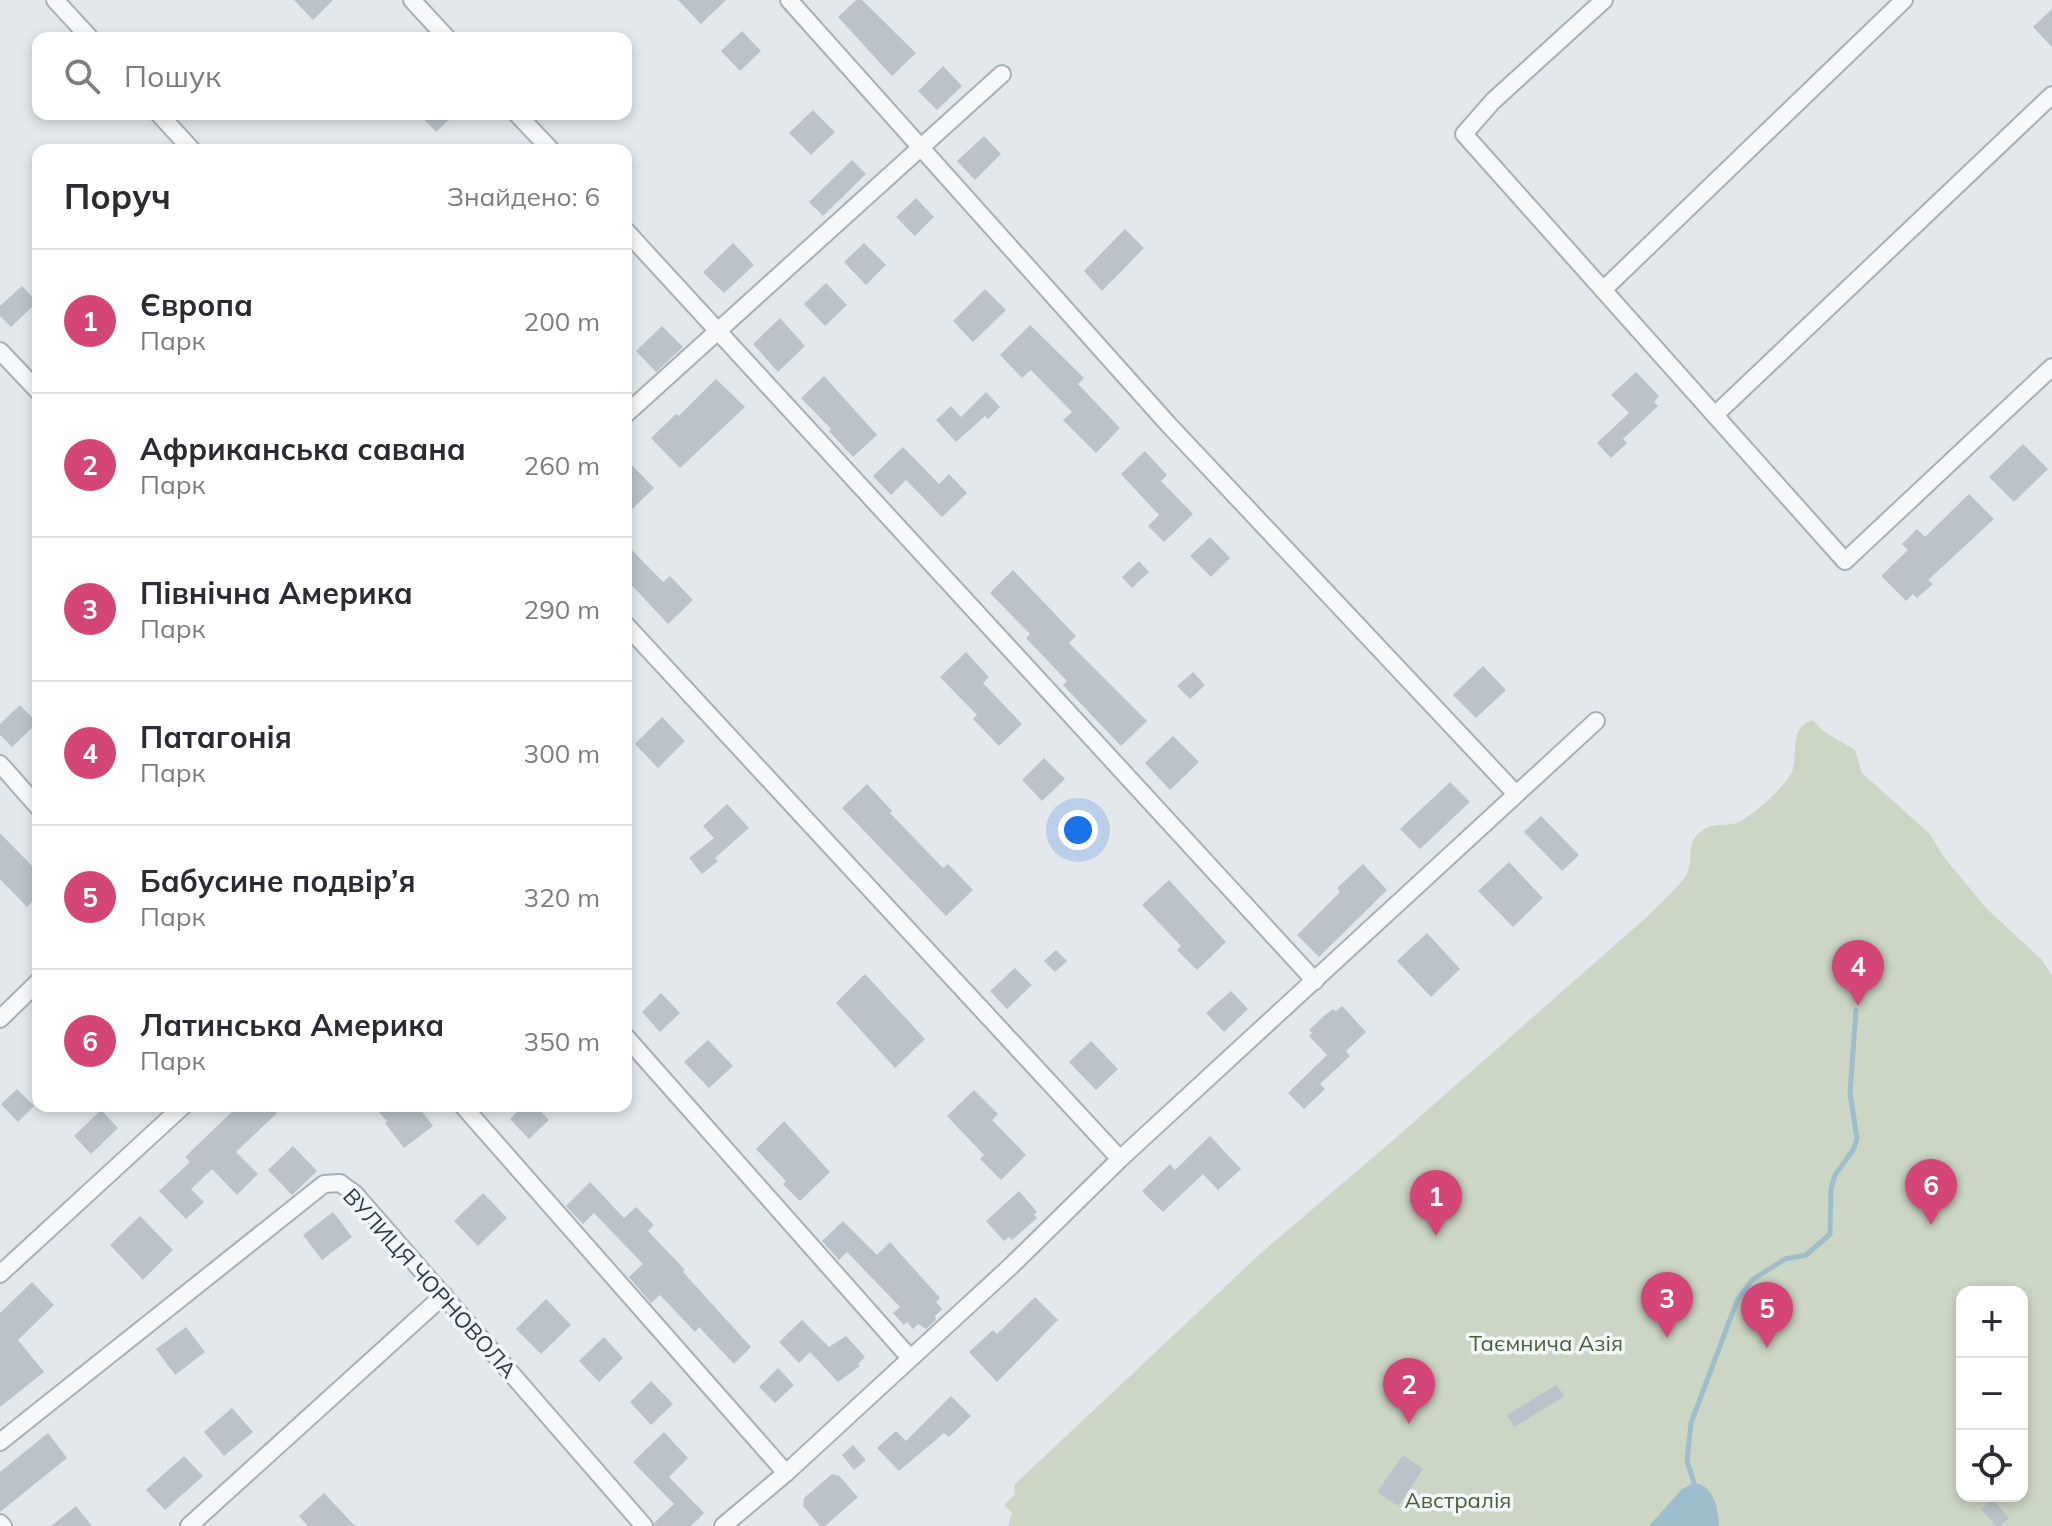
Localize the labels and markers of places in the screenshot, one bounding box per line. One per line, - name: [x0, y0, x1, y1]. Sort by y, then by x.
- pin: 4: [1832, 940, 1884, 1006]
- pin: 6: [1905, 1159, 1957, 1225]
- pin: 1: [1410, 1170, 1462, 1236]
- pin: 3: [1641, 1272, 1693, 1338]
- pin: 5: [1741, 1282, 1793, 1348]
- pin: 2: [1383, 1358, 1435, 1424]

